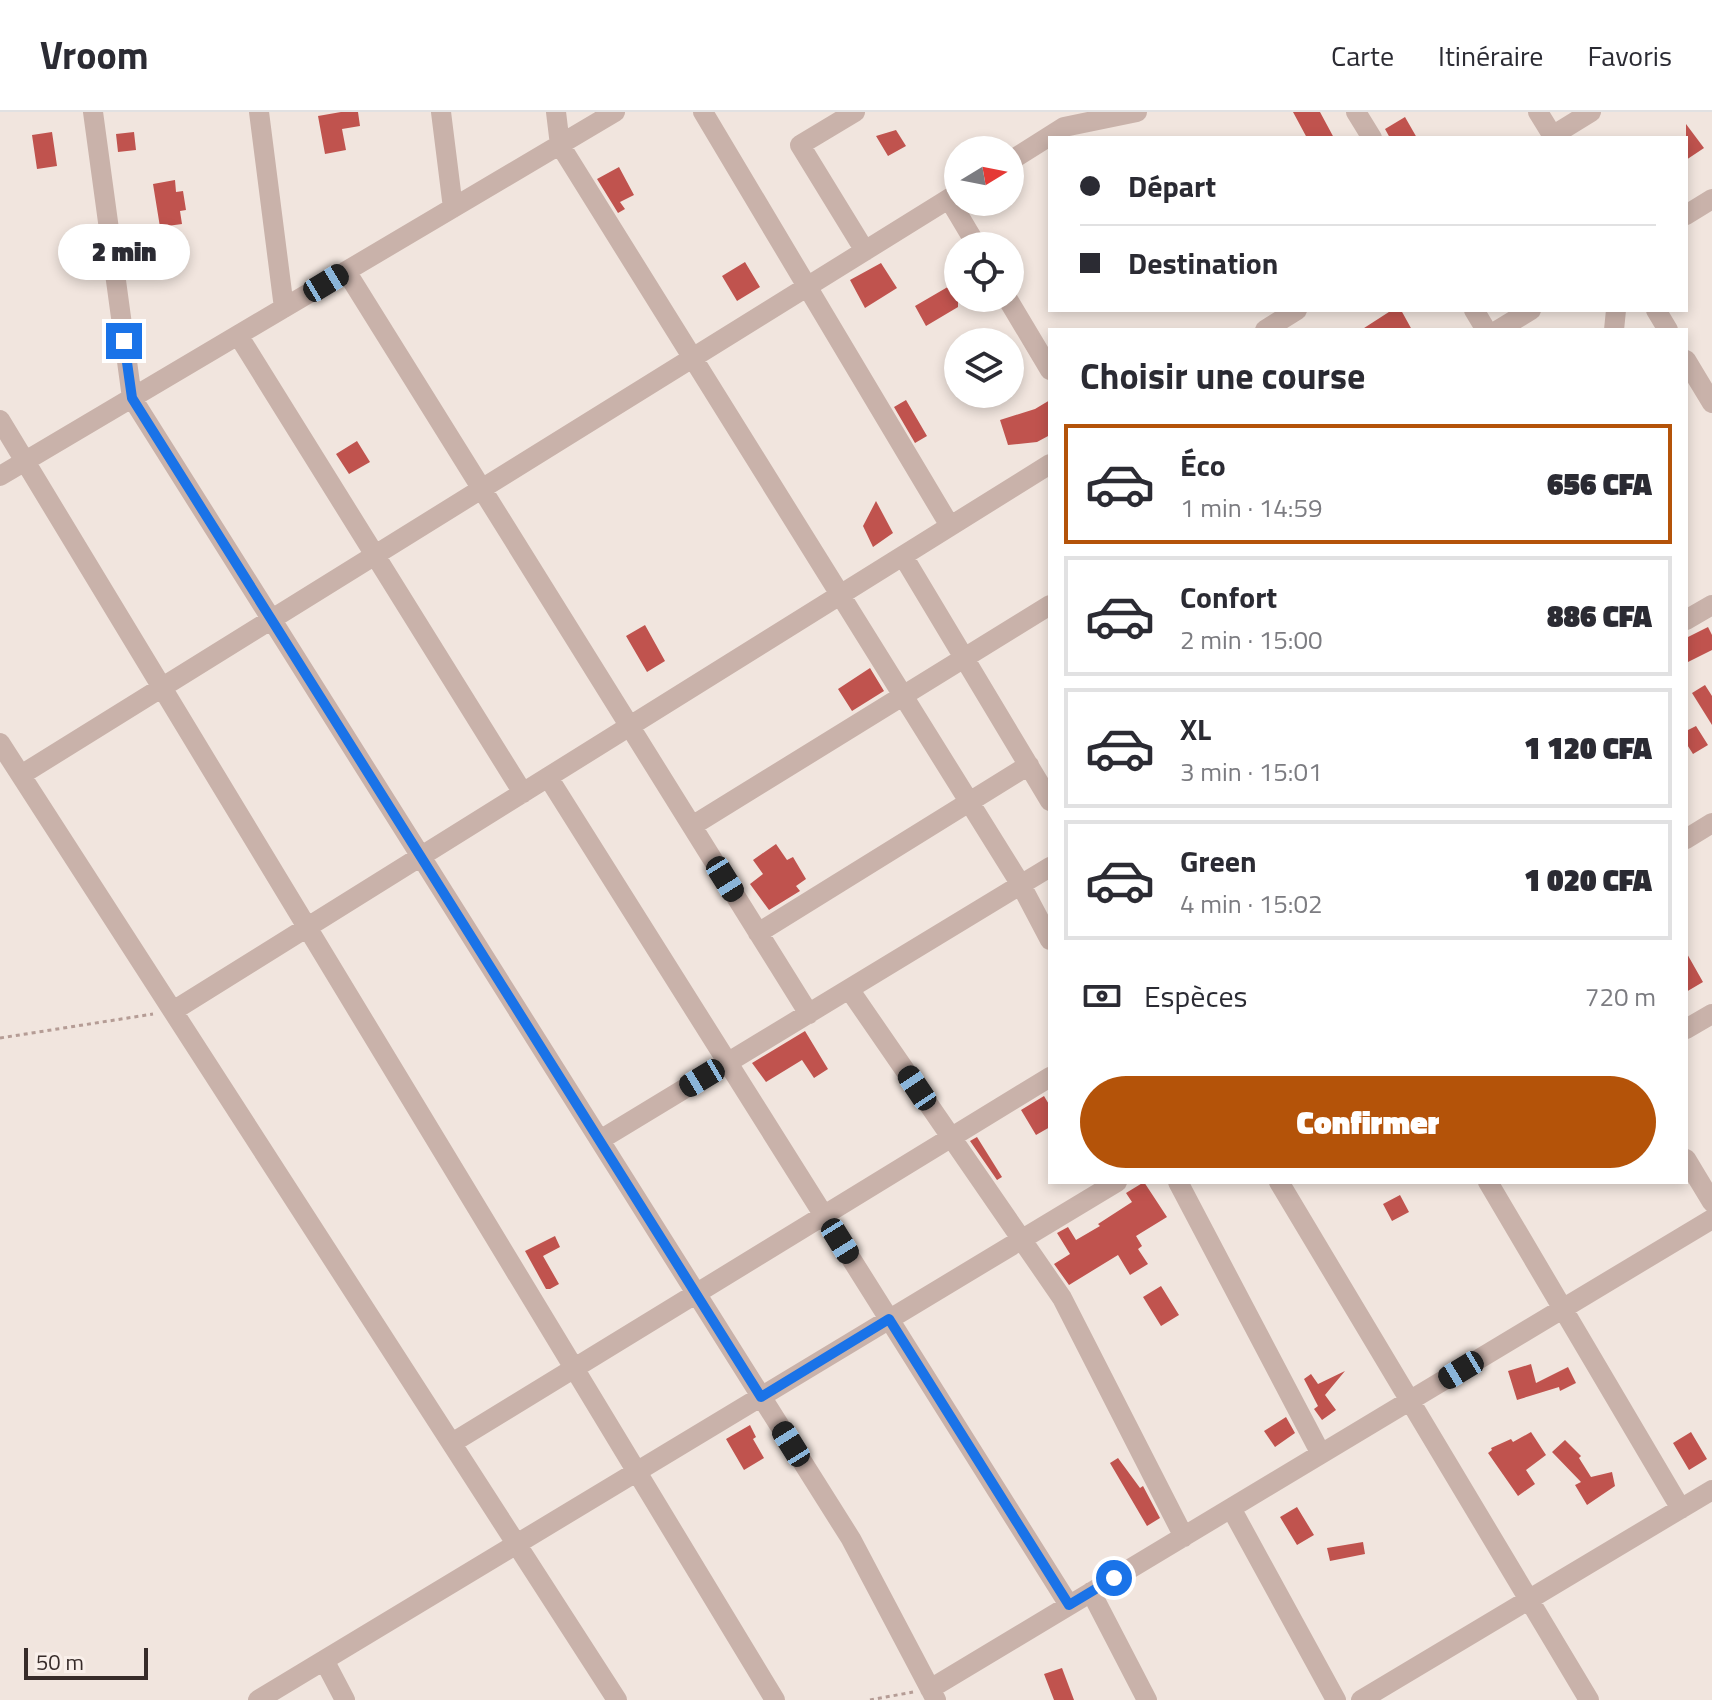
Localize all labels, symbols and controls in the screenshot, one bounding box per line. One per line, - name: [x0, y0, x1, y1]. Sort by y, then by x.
- text: Vroom: [40, 26, 149, 84]
- text: Carte: [1331, 34, 1394, 77]
- text: Itinéraire: [1438, 34, 1543, 77]
- text: Favoris: [1587, 34, 1672, 77]
- north arrow: [944, 136, 1024, 216]
- map controls: [944, 136, 1024, 408]
- text: Départ: [1128, 163, 1216, 209]
- callout: 2 min: [58, 225, 190, 281]
- text: 2 min: [92, 232, 156, 271]
- button: locate: [944, 232, 1024, 312]
- text: Destination: [1128, 240, 1278, 286]
- car: [299, 260, 353, 306]
- route end: [106, 323, 142, 359]
- button: layers: [944, 328, 1024, 408]
- text: Choisir une course: [1080, 348, 1365, 403]
- text: Éco: [1180, 442, 1226, 488]
- icon: car: [1084, 448, 1156, 520]
- text: 656 CFA: [1547, 461, 1652, 507]
- text: 1 min · 14:59: [1180, 488, 1323, 527]
- text: Confort: [1180, 574, 1277, 620]
- icon: car: [1084, 580, 1156, 652]
- text: 886 CFA: [1547, 593, 1652, 639]
- text: 2 min · 15:00: [1180, 620, 1323, 659]
- text: XL: [1180, 706, 1211, 752]
- icon: car: [1084, 712, 1156, 784]
- text: 1 120 CFA: [1524, 725, 1652, 771]
- text: 3 min · 15:01: [1180, 752, 1323, 791]
- text: Green: [1180, 838, 1257, 884]
- icon: car: [1084, 844, 1156, 916]
- car: [702, 852, 748, 906]
- text: 1 020 CFA: [1524, 857, 1652, 903]
- text: 4 min · 15:02: [1180, 884, 1323, 923]
- text: Espèces: [1144, 973, 1248, 1019]
- icon: cash: [1080, 974, 1124, 1018]
- text: 720 m: [1585, 977, 1656, 1016]
- car: [675, 1055, 729, 1101]
- car: [894, 1061, 940, 1115]
- button: Confirmer: [1080, 1076, 1656, 1168]
- car: [817, 1214, 863, 1268]
- car: [1434, 1347, 1488, 1393]
- car: [768, 1417, 814, 1471]
- route start: [1096, 1560, 1132, 1596]
- scale bar: [24, 1644, 148, 1680]
- text: 50 m: [36, 1645, 84, 1679]

